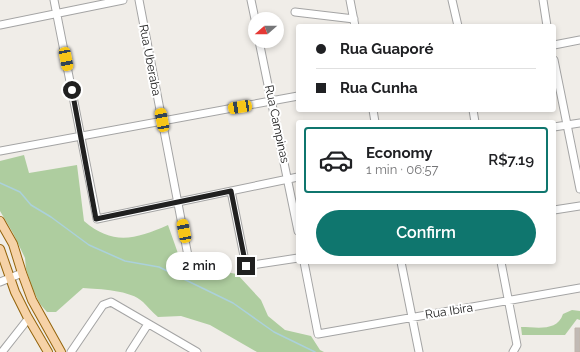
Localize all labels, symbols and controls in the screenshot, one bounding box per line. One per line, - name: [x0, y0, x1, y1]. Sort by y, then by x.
- north arrow: [248, 12, 284, 48]
- map controls: [248, 12, 284, 48]
- street label: Rua Uberaba: [136, 23, 164, 97]
- text: Rua Guaporé: [340, 40, 433, 58]
- car: [58, 46, 74, 72]
- text: Rua Cunha: [340, 79, 418, 97]
- route start: [63, 81, 81, 99]
- street label: Rua Campinas: [262, 84, 292, 165]
- car: [227, 99, 253, 115]
- car: [154, 107, 170, 133]
- icon: car: [318, 142, 354, 178]
- text: Economy: [366, 144, 433, 162]
- text: R$7.19: [488, 151, 534, 169]
- text: 1 min · 06:57: [366, 162, 439, 177]
- button: Confirm: [316, 210, 536, 256]
- car: [176, 218, 192, 244]
- callout: 2 min: [166, 252, 232, 280]
- route end: [237, 257, 255, 275]
- text: 2 min: [182, 258, 216, 273]
- street label: Rua Ibira: [424, 300, 474, 322]

